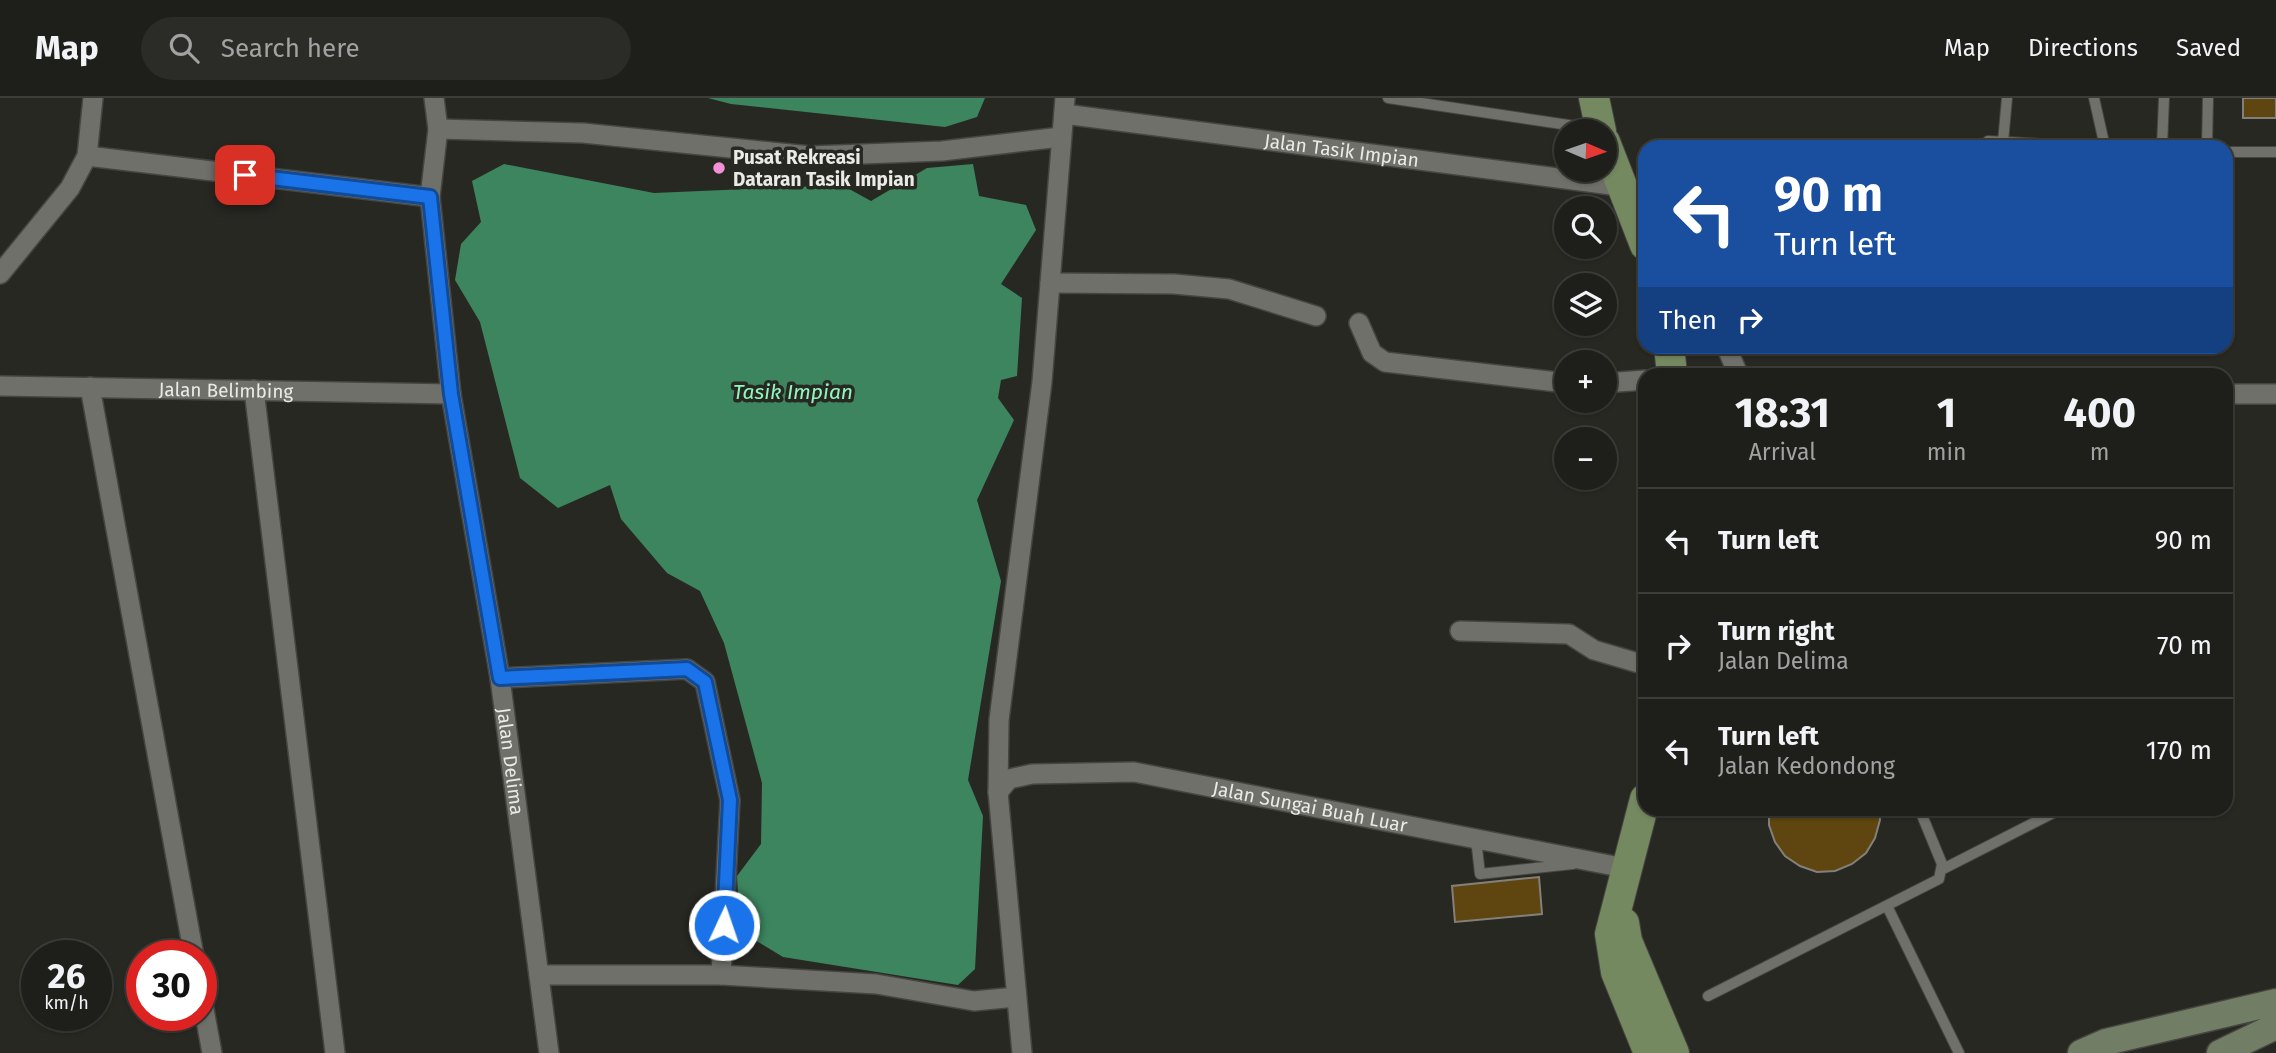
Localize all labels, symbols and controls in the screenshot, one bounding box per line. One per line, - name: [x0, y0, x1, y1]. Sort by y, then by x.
- search box: [141, 17, 631, 80]
- text: Map: [35, 28, 99, 68]
- icon: search: [165, 29, 203, 67]
- text: Search here: [221, 33, 360, 64]
- text: Map: [1944, 34, 1990, 62]
- text: Directions: [2028, 34, 2138, 62]
- text: Saved: [2176, 34, 2241, 62]
- north arrow: [1554, 119, 1617, 182]
- map controls: [1554, 119, 1617, 490]
- street label: Jalan Tasik Impian: [1263, 129, 1421, 171]
- pin: [215, 145, 275, 205]
- place label: Pusat Rekreasi Dataran Tasik Impian: [733, 146, 915, 191]
- icon: arrive: [226, 156, 264, 194]
- marker: Pusat Rekreasi Dataran Tasik Impian: [711, 160, 727, 176]
- text: 90 m: [1774, 165, 1883, 224]
- icon: left: [1659, 168, 1750, 259]
- button: search: [1554, 196, 1617, 259]
- text: Turn left: [1774, 225, 1896, 263]
- button: layers: [1554, 273, 1617, 336]
- icon: right: [1731, 301, 1769, 339]
- text: Then: [1659, 305, 1717, 336]
- button: +: [1554, 350, 1617, 413]
- street label: Jalan Belimbing: [158, 377, 294, 403]
- water label: Tasik Impian: [733, 379, 853, 405]
- text: 18:31: [1735, 388, 1830, 438]
- text: 1: [1937, 388, 1956, 438]
- text: 400: [2063, 388, 2136, 438]
- button: −: [1554, 427, 1617, 490]
- text: Arrival: [1749, 438, 1816, 466]
- text: min: [1927, 438, 1966, 466]
- text: m: [2090, 438, 2110, 466]
- icon: left: [1659, 522, 1697, 560]
- text: Turn left: [1718, 525, 1819, 556]
- text: 90 m: [2155, 525, 2212, 556]
- text: Turn right: [1718, 616, 1835, 647]
- icon: right: [1659, 627, 1697, 665]
- text: 70 m: [2157, 630, 2212, 661]
- text: Jalan Delima: [1718, 647, 1849, 675]
- street label: Jalan Delima: [492, 706, 529, 816]
- text: Turn left: [1718, 721, 1819, 752]
- icon: left: [1659, 732, 1697, 770]
- text: 170 m: [2146, 735, 2212, 766]
- text: Jalan Kedondong: [1718, 752, 1895, 780]
- street label: Jalan Sungai Buah Luar: [1211, 776, 1410, 837]
- position arrow: [687, 888, 761, 962]
- speed limit sign: 30: [126, 940, 217, 1031]
- text: 26: [48, 955, 85, 997]
- text: km/h: [44, 992, 89, 1014]

